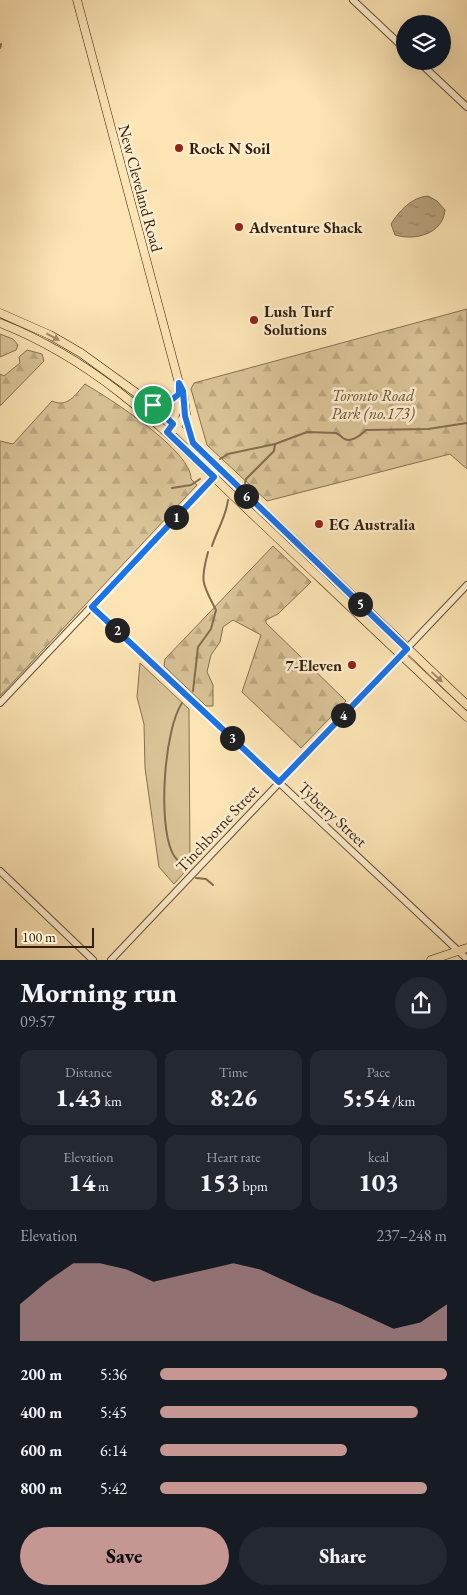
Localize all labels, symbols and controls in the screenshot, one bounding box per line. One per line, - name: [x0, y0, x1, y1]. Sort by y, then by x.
- map controls: [396, 15, 451, 70]
- button: layers: [396, 15, 451, 70]
- street label: New Cleveland Road: [113, 122, 168, 255]
- place label: Rock N Soil: [189, 138, 271, 159]
- marker: Rock N Soil: [173, 142, 185, 154]
- place label: Adventure Shack: [248, 217, 363, 238]
- marker: Adventure Shack: [233, 221, 245, 233]
- place label: Lush Turf Solutions: [264, 301, 334, 340]
- marker: Lush Turf Solutions: [248, 314, 260, 326]
- one-way arrow: [46, 333, 61, 341]
- pin: [132, 384, 174, 426]
- park label: Toronto Road Park (no.173): [331, 385, 415, 424]
- icon: arrive: [139, 391, 167, 419]
- pin: 6: [234, 484, 258, 508]
- text: 6: [243, 487, 250, 505]
- pin: 1: [164, 504, 188, 530]
- text: 1: [173, 508, 180, 526]
- place label: EG Australia: [329, 514, 416, 535]
- marker: EG Australia: [313, 518, 325, 530]
- pin: 5: [348, 592, 372, 616]
- text: 5: [357, 595, 364, 613]
- pin: 2: [104, 618, 130, 642]
- text: 2: [114, 621, 121, 639]
- place label: 7-Eleven: [285, 655, 342, 676]
- marker: 7-Eleven: [346, 659, 358, 671]
- one-way arrow: [431, 671, 443, 683]
- pin: 4: [330, 702, 356, 728]
- text: 4: [340, 706, 347, 724]
- pin: 3: [220, 726, 244, 750]
- text: 3: [229, 729, 236, 747]
- street label: Tyberry Street: [294, 777, 372, 852]
- street label: Tinchborne Street: [171, 780, 263, 877]
- scale bar: [15, 925, 94, 948]
- text: 100 m: [22, 928, 56, 946]
- text: Morning run: [20, 974, 177, 1010]
- button: share: [395, 977, 447, 1029]
- text: 09:57: [20, 1011, 55, 1032]
- text: Distance: [65, 1063, 112, 1081]
- text: Time: [219, 1063, 248, 1081]
- text: Pace: [367, 1063, 390, 1081]
- text: 1.43: [55, 1081, 102, 1113]
- text: 8:26: [210, 1081, 257, 1113]
- text: 5:54: [342, 1081, 389, 1113]
- text: km: [102, 1092, 122, 1110]
- text: /km: [389, 1092, 415, 1110]
- text: Elevation: [63, 1148, 114, 1166]
- text: Heart rate: [206, 1148, 261, 1166]
- text: kcal: [368, 1148, 389, 1166]
- text: 14: [68, 1166, 95, 1198]
- text: 153: [199, 1166, 240, 1198]
- text: 103: [358, 1166, 399, 1198]
- text: m: [95, 1177, 109, 1195]
- text: bpm: [240, 1177, 268, 1195]
- text: Elevation: [20, 1225, 78, 1246]
- text: 237–248 m: [376, 1225, 447, 1246]
- text: 200 m: [20, 1364, 62, 1385]
- text: 5:36: [100, 1364, 127, 1385]
- text: 400 m: [20, 1402, 62, 1423]
- text: 5:45: [100, 1402, 127, 1423]
- text: 600 m: [20, 1440, 62, 1461]
- text: 6:14: [100, 1440, 127, 1461]
- text: 800 m: [20, 1478, 62, 1499]
- text: 5:42: [100, 1478, 127, 1499]
- button: Save: [20, 1527, 229, 1585]
- button: Share: [239, 1527, 447, 1585]

